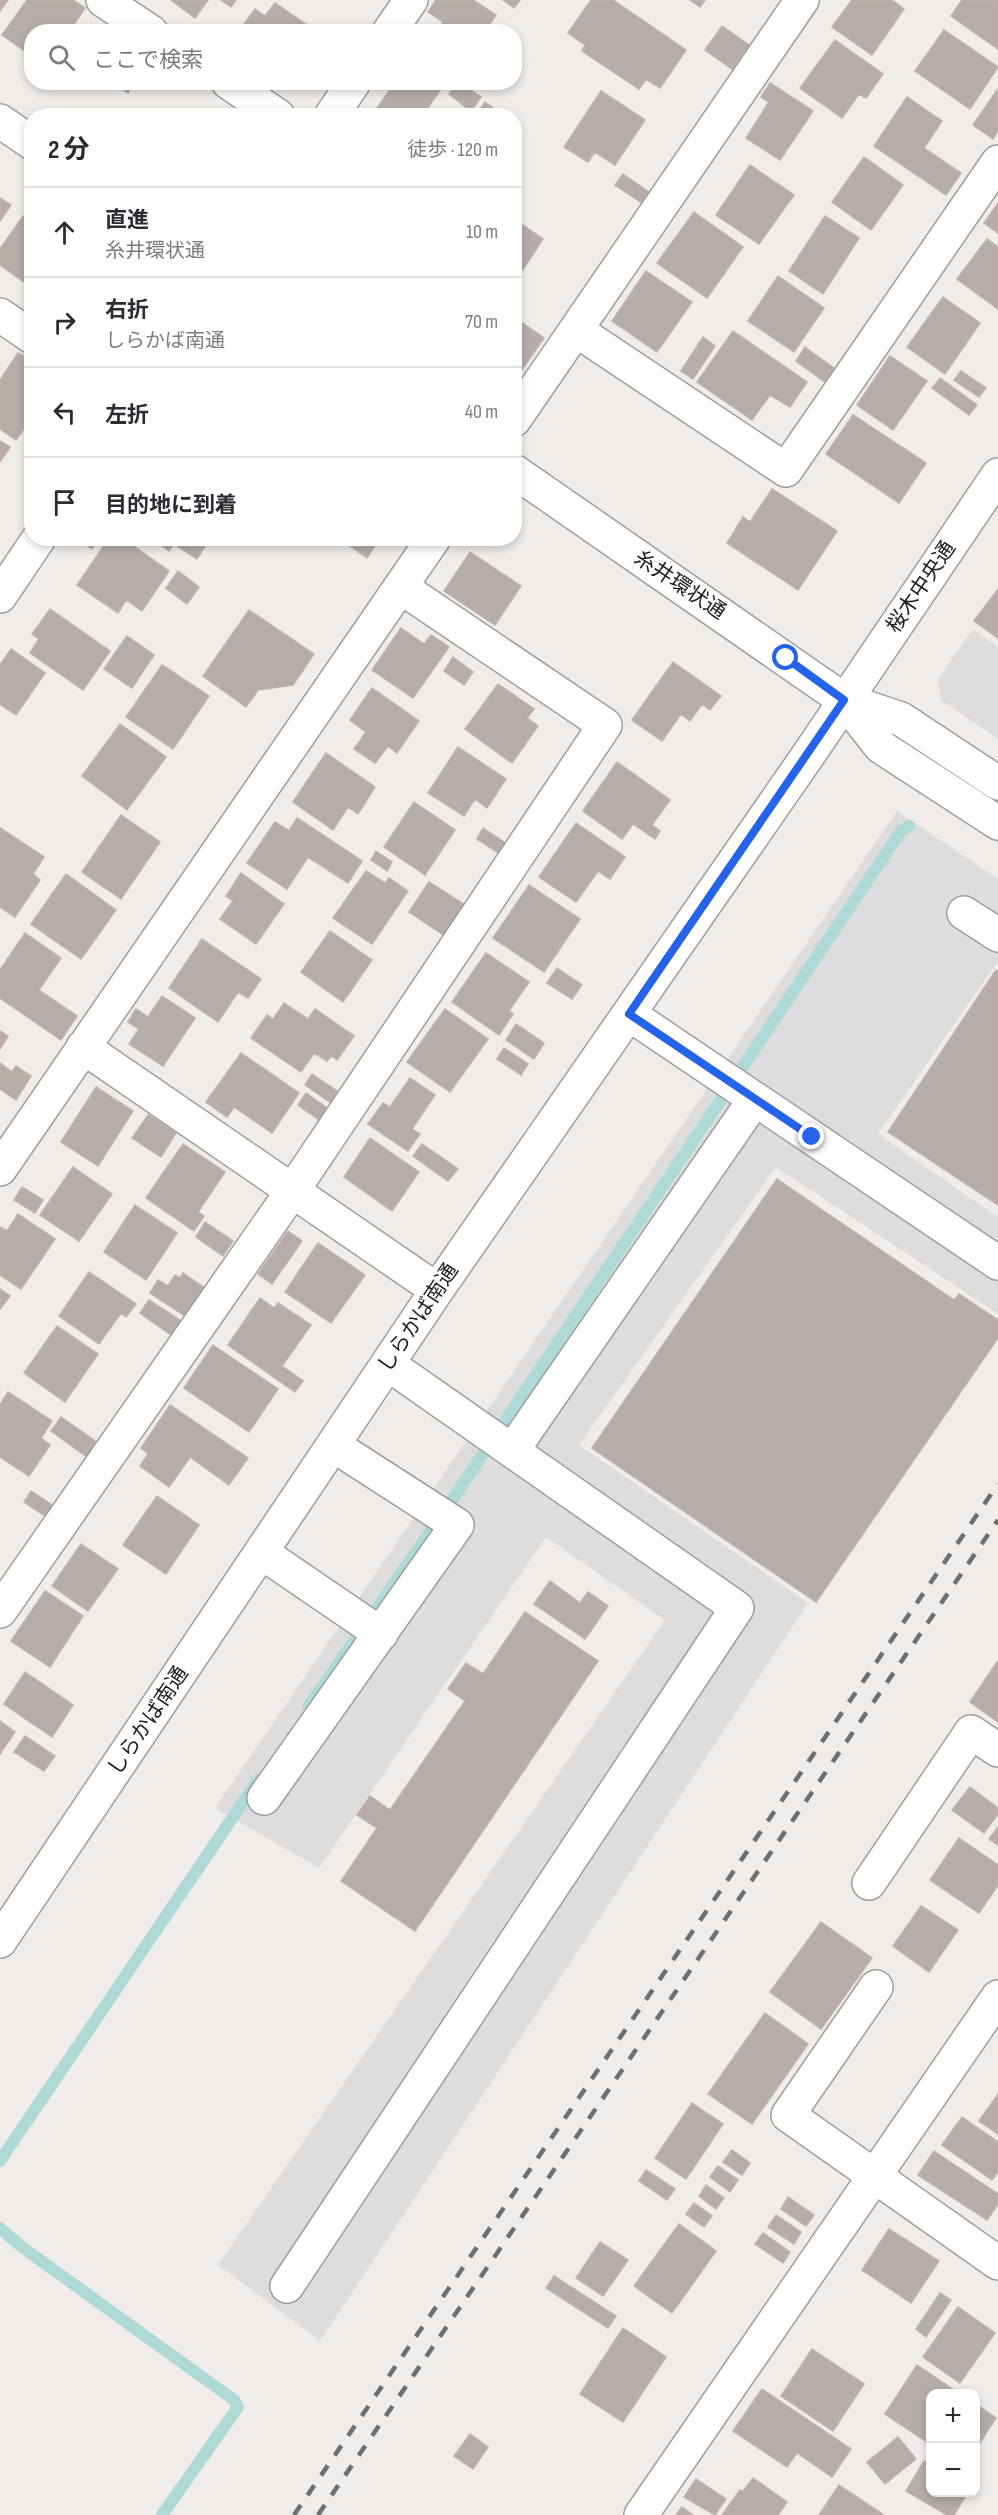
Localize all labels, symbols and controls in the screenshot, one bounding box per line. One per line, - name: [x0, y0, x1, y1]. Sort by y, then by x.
- search box: [24, 24, 522, 90]
- icon: search: [45, 41, 78, 74]
- text: ここで検索: [93, 47, 203, 74]
- text: 2 分: [48, 135, 89, 166]
- text: 徒歩 · 120 m: [407, 138, 498, 162]
- text: 直進: [105, 207, 149, 234]
- icon: ahead: [48, 216, 81, 249]
- text: 10 m: [466, 220, 498, 244]
- text: 糸井環状通: [105, 239, 205, 263]
- text: 右折: [105, 297, 149, 324]
- icon: right: [48, 306, 81, 339]
- text: 70 m: [465, 310, 498, 334]
- text: しらかば南通: [105, 329, 225, 353]
- icon: left: [48, 396, 81, 429]
- text: 40 m: [465, 400, 498, 424]
- text: 左折: [105, 402, 149, 429]
- icon: arrive: [48, 486, 81, 519]
- text: 目的地に到着: [105, 492, 237, 519]
- street label: 桜木中央通: [881, 536, 961, 638]
- street label: 糸井環状通: [629, 545, 731, 625]
- route start: [772, 644, 798, 670]
- route end: [798, 1123, 824, 1149]
- street label: しらかば南通: [372, 1259, 464, 1377]
- street label: しらかば南通: [102, 1662, 194, 1780]
- map controls: [926, 2389, 980, 2497]
- button: +: [926, 2389, 980, 2443]
- button: −: [926, 2443, 980, 2497]

